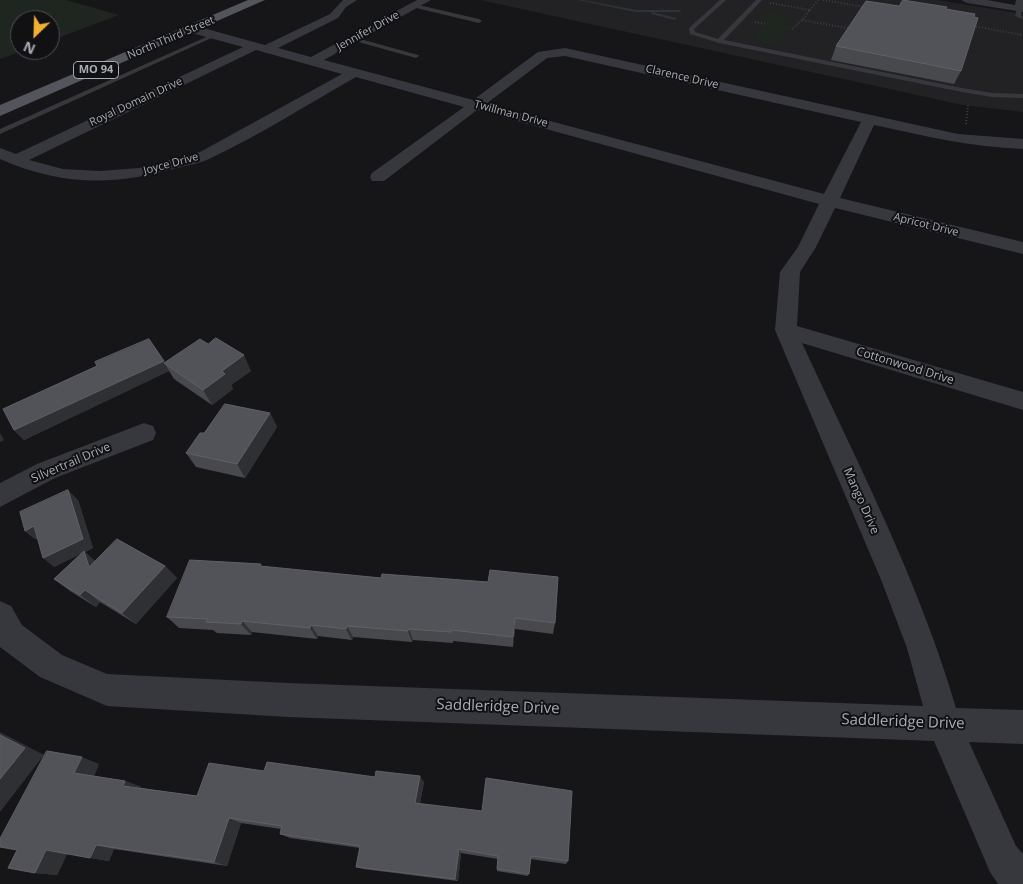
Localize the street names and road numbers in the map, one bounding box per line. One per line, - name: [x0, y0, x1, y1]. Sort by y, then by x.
- street label: Jennifer Drive: [334, 8, 402, 54]
- street label: North Third Street: [125, 14, 217, 62]
- road number: MO 94: [74, 62, 118, 78]
- street label: Clarence Drive: [644, 62, 720, 92]
- street label: Royal Domain Drive: [88, 75, 184, 129]
- street label: Twillman Drive: [473, 98, 549, 130]
- street label: Joyce Drive: [142, 150, 200, 178]
- street label: Apricot Drive: [892, 211, 960, 239]
- street label: Cottonwood Drive: [854, 344, 956, 388]
- street label: Silvertrail Drive: [29, 440, 113, 486]
- street label: Mango Drive: [840, 466, 882, 536]
- street label: Saddleridge Drive: [436, 696, 560, 718]
- street label: Saddleridge Drive: [841, 711, 965, 733]

